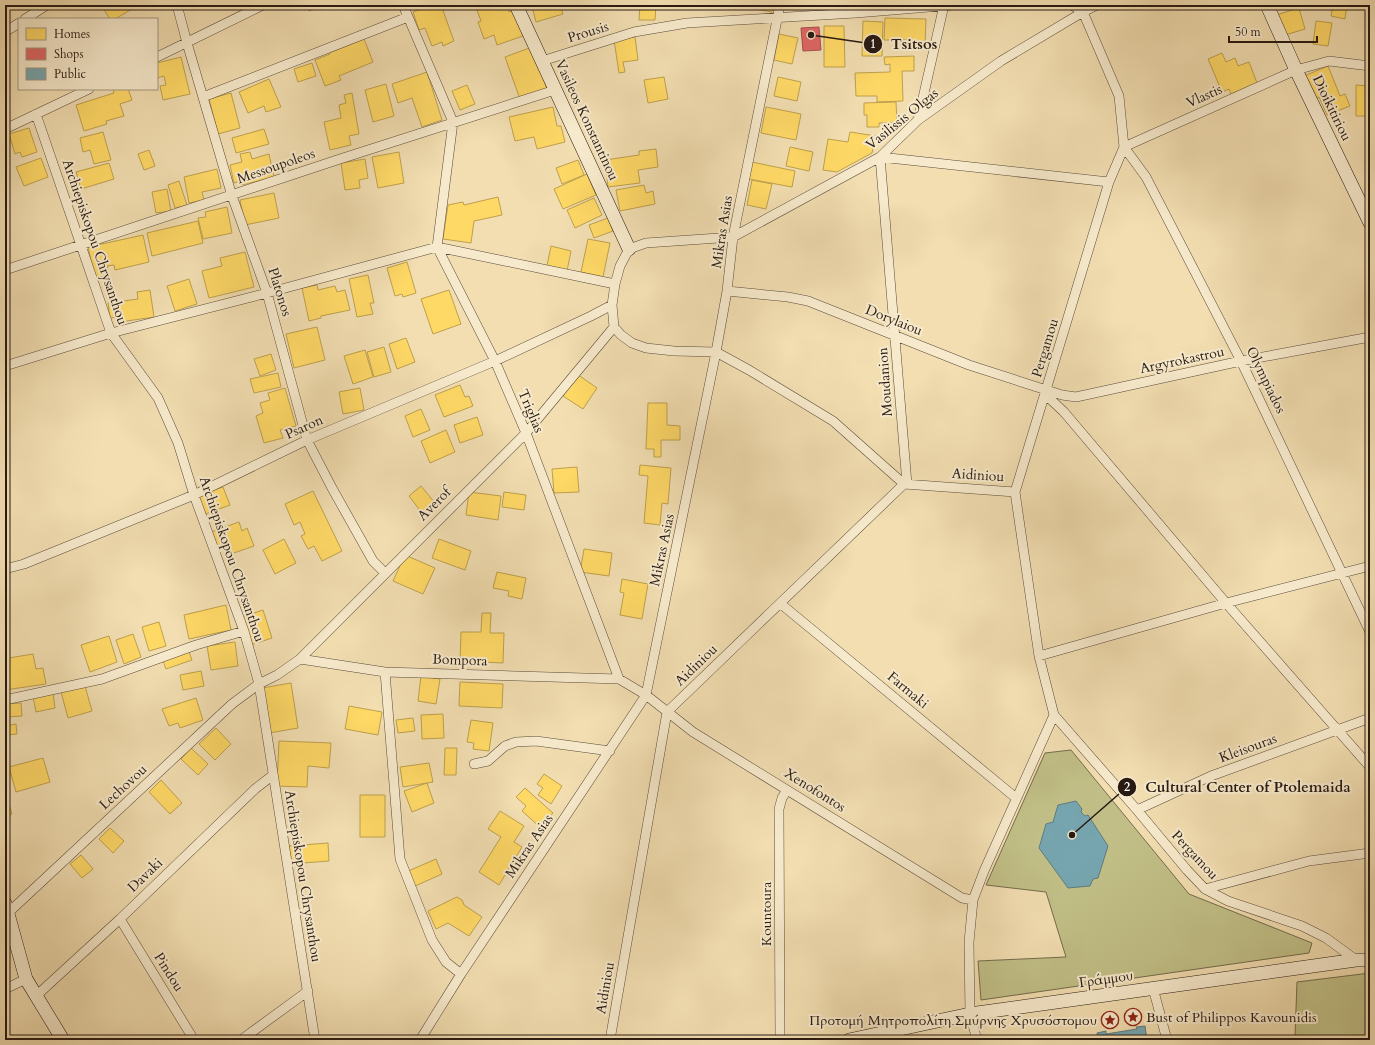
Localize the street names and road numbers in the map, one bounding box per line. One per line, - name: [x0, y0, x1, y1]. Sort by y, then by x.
- street label: Prousis: [565, 17, 611, 47]
- street label: Vasileos Konstantinou: [551, 56, 624, 184]
- street label: Dioikitiriou: [1308, 72, 1356, 144]
- street label: Vlastis: [1183, 80, 1225, 112]
- street label: Vasilissis Olgas: [862, 84, 943, 154]
- street label: Messoupoleos: [234, 144, 318, 188]
- street label: Archiepiskopou Chrysanthou: [58, 157, 132, 328]
- street label: Mikras Asias: [707, 194, 737, 270]
- street label: Platonos: [264, 265, 296, 319]
- street label: Dorylaiou: [863, 300, 926, 340]
- street label: Pergamou: [1027, 316, 1063, 380]
- street label: Argyrokastrou: [1138, 342, 1226, 378]
- street label: Olympiados: [1242, 343, 1290, 417]
- street label: Moudanion: [873, 347, 897, 417]
- street label: Triglias: [513, 386, 549, 436]
- street label: Psaron: [282, 410, 326, 444]
- street label: Aidiniou: [951, 464, 1005, 486]
- street label: Archiepiskopou Chrysanthou: [195, 474, 269, 645]
- street label: Averof: [413, 481, 457, 525]
- street label: Mikras Asias: [645, 512, 679, 588]
- street label: Aidiniou: [671, 640, 722, 690]
- street label: Bompora: [432, 650, 488, 670]
- street label: Farmaki: [883, 667, 933, 713]
- street label: Kleisouras: [1217, 729, 1280, 767]
- street label: Lechovou: [95, 760, 151, 814]
- street label: Xenofontos: [781, 764, 850, 817]
- street label: Archiepiskopou Chrysanthou: [280, 789, 326, 964]
- street label: Mikras Asias: [501, 810, 558, 882]
- street label: Pergamou: [1167, 826, 1223, 884]
- street label: Davaki: [123, 854, 167, 896]
- street label: Kountoura: [757, 882, 776, 946]
- street label: Pindou: [150, 949, 189, 995]
- street label: Aidiniou: [591, 960, 619, 1015]
- street label: Γράμμου: [1078, 966, 1134, 992]

